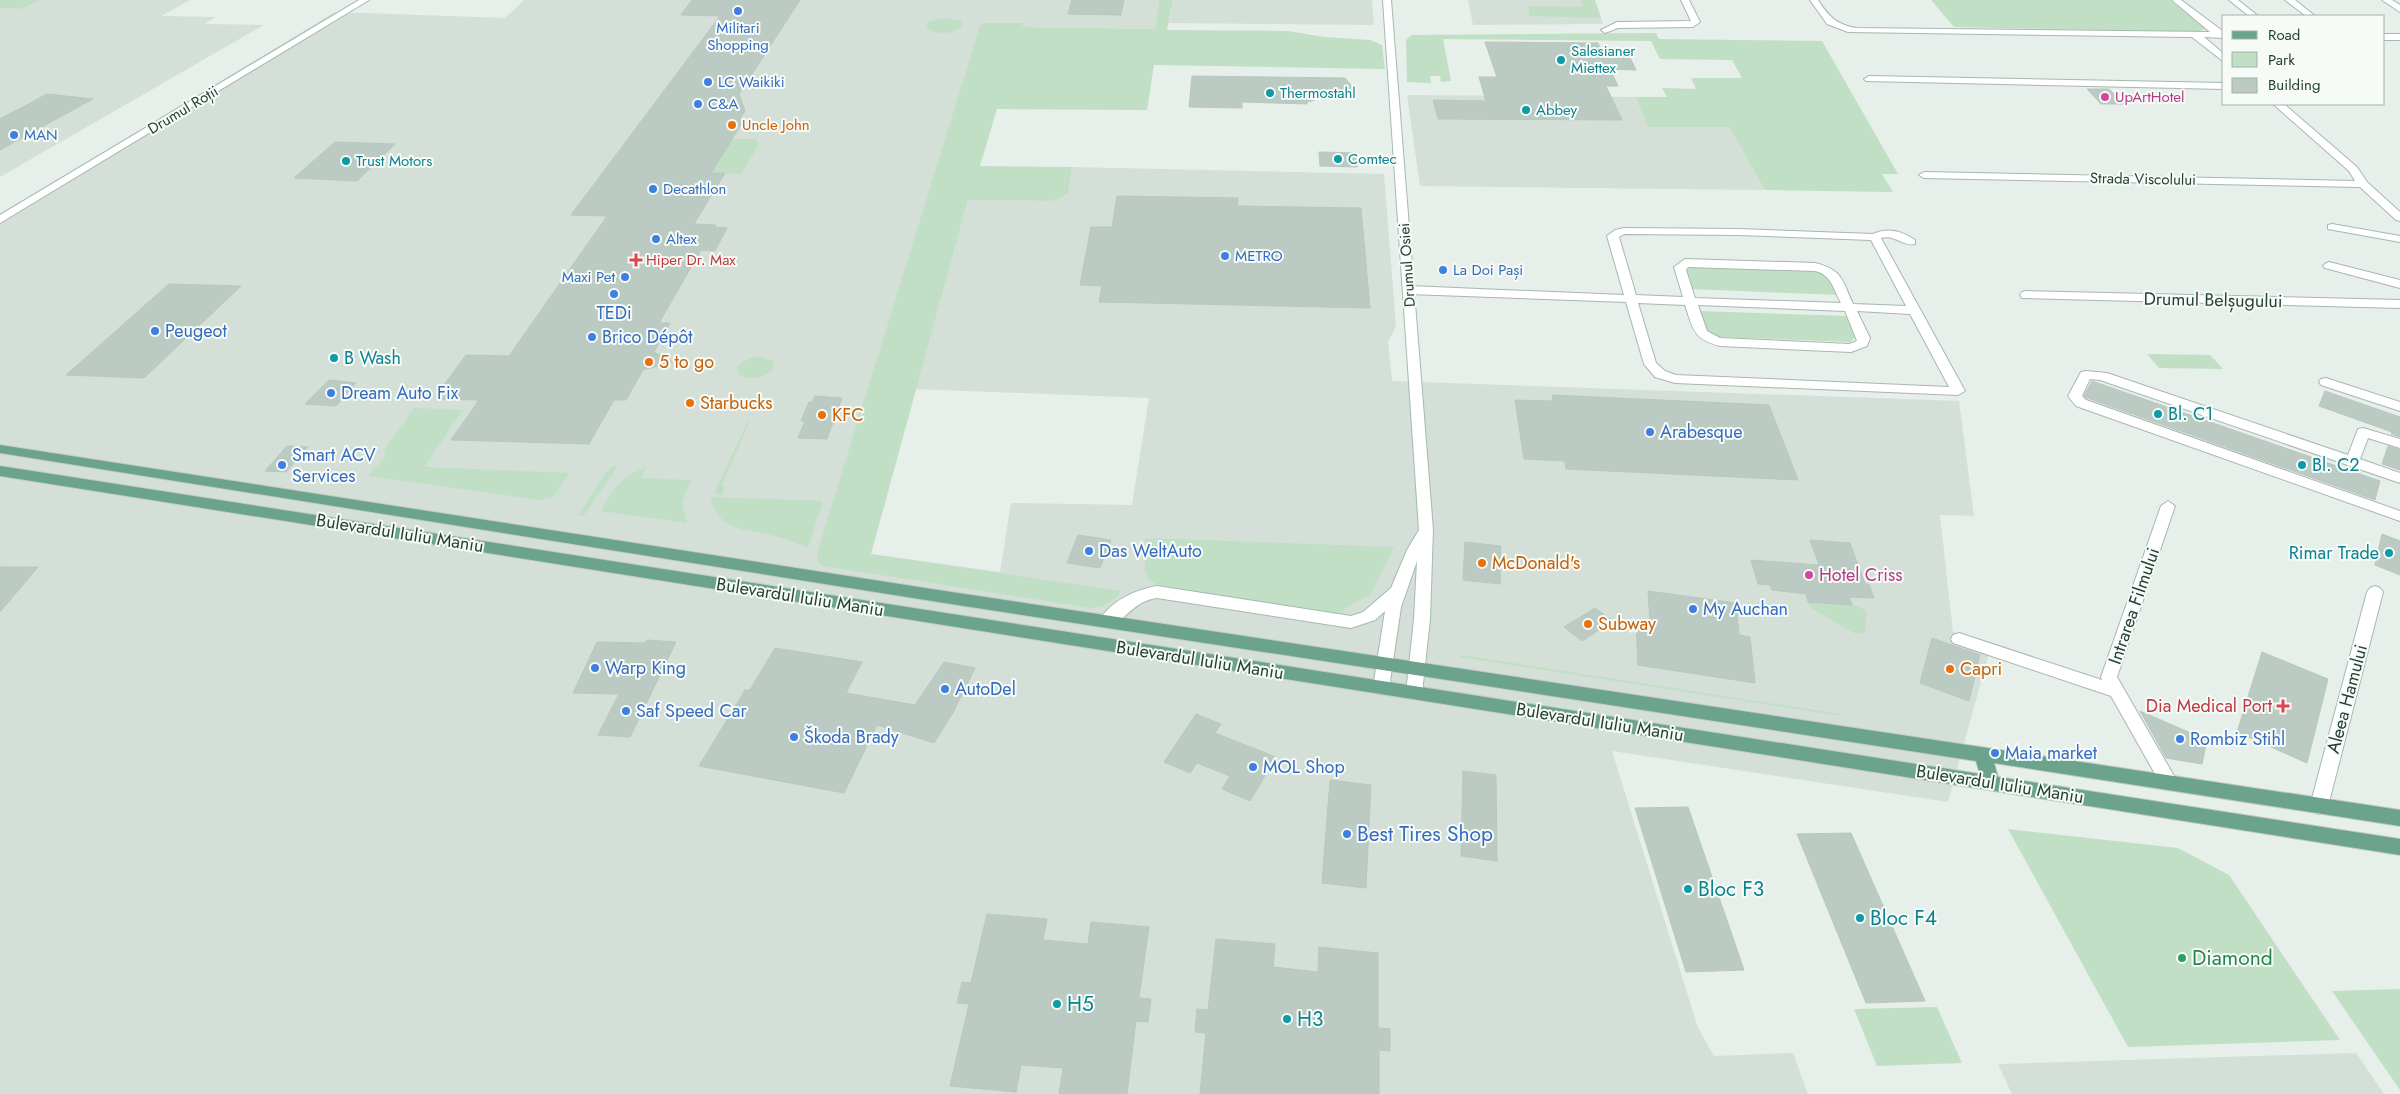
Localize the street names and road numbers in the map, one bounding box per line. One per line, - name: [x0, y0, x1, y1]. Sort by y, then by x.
- street label: Drumul Roții: [144, 80, 222, 140]
- street label: Strada Viscolului: [2090, 167, 2196, 191]
- street label: Drumul Osiei: [1393, 222, 1421, 308]
- street label: Drumul Belșugului: [2143, 286, 2283, 314]
- street label: Bulevardul Iuliu Maniu: [315, 507, 485, 559]
- street label: Intrarea Filmului: [2102, 544, 2166, 668]
- street label: Bulevardul Iuliu Maniu: [715, 571, 885, 623]
- street label: Bulevardul Iuliu Maniu: [1115, 634, 1285, 686]
- street label: Aleea Hamului: [2320, 642, 2374, 756]
- street label: Bulevardul Iuliu Maniu: [1515, 696, 1685, 748]
- street label: Bulevardul Iuliu Maniu: [1915, 758, 2085, 810]

